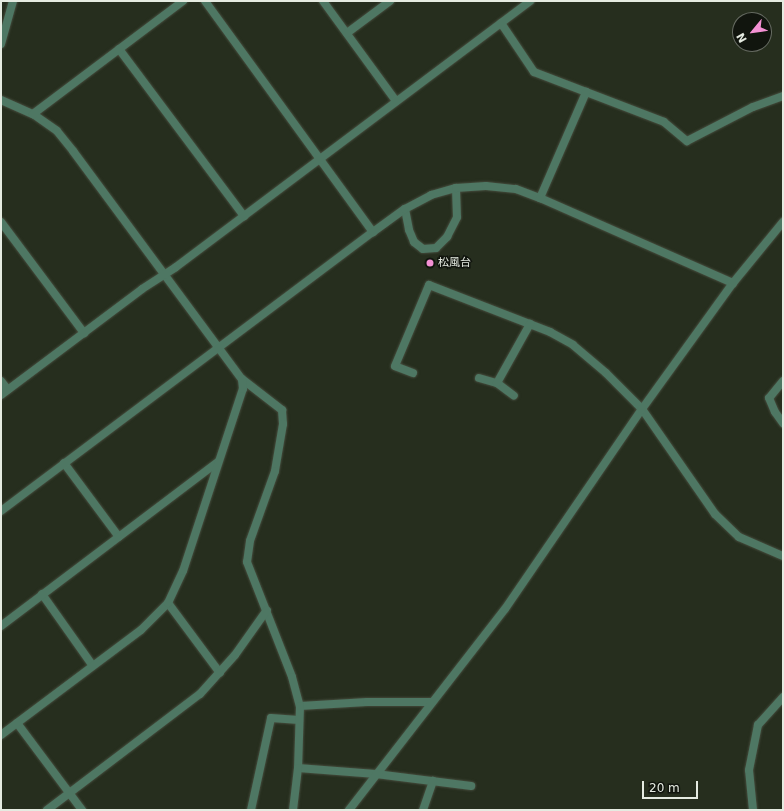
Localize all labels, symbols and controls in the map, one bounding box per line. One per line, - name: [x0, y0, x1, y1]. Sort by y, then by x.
- north arrow: [732, 12, 772, 52]
- text: N: [734, 30, 750, 45]
- place label: 松風台: [438, 256, 471, 270]
- marker: 松風台: [425, 258, 435, 268]
- scale bar: [644, 773, 700, 799]
- text: 20 m: [649, 781, 680, 795]

